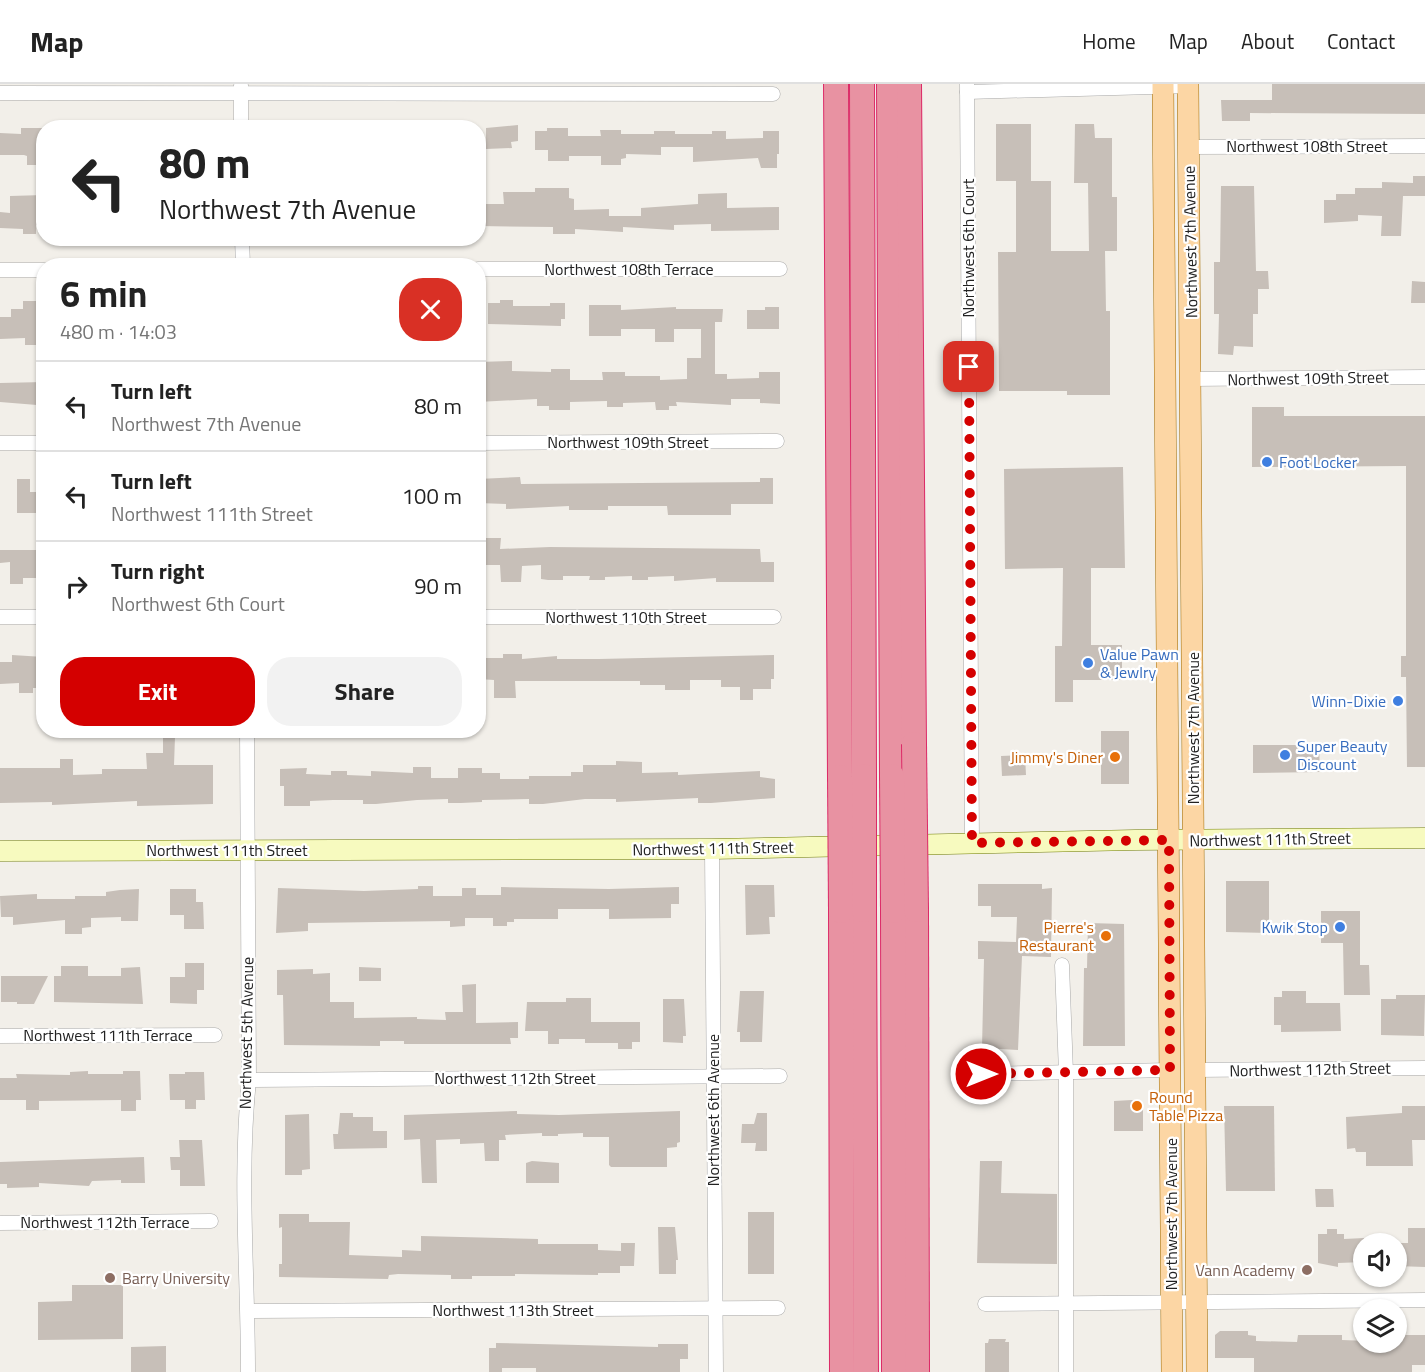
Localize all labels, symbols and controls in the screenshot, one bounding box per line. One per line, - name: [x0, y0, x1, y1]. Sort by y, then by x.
- text: Map: [30, 20, 84, 63]
- text: Home: [1082, 25, 1136, 57]
- text: Map: [1169, 25, 1208, 57]
- text: About: [1241, 25, 1294, 57]
- text: Contact: [1327, 25, 1395, 57]
- text: 80 m: [159, 130, 251, 194]
- street label: Northwest 108th Street: [1226, 134, 1388, 158]
- icon: left: [60, 144, 138, 222]
- street label: Northwest 7th Avenue: [1177, 166, 1203, 318]
- street label: Northwest 6th Court: [956, 178, 980, 317]
- text: Northwest 7th Avenue: [159, 188, 416, 229]
- street label: Northwest 108th Terrace: [544, 257, 714, 281]
- text: 6 min: [60, 266, 147, 321]
- button: close: [399, 278, 462, 341]
- text: 480 m · 14:03: [60, 316, 177, 347]
- pin: [943, 341, 994, 392]
- icon: arrive: [952, 350, 985, 383]
- street label: Northwest 109th Street: [1227, 365, 1389, 391]
- text: Turn left: [111, 374, 192, 408]
- text: 80 m: [414, 389, 462, 423]
- icon: left: [60, 390, 93, 423]
- text: Northwest 7th Avenue: [111, 408, 301, 439]
- street label: Northwest 109th Street: [547, 430, 709, 454]
- place label: Foot Locker: [1279, 450, 1358, 474]
- marker: Foot Locker: [1260, 455, 1274, 469]
- text: Turn left: [111, 464, 192, 498]
- text: 100 m: [402, 479, 462, 513]
- icon: left: [60, 480, 93, 513]
- text: Northwest 111th Street: [111, 498, 313, 529]
- text: Turn right: [111, 554, 205, 588]
- text: 90 m: [414, 569, 462, 603]
- icon: right: [60, 570, 93, 603]
- text: Northwest 6th Court: [111, 588, 285, 619]
- street label: Northwest 110th Street: [545, 605, 707, 629]
- place label: Value Pawn & Jewlry: [1100, 642, 1179, 684]
- street label: Northwest 7th Avenue: [1181, 652, 1205, 804]
- marker: Value Pawn & Jewlry: [1081, 656, 1095, 670]
- button: Exit: [60, 657, 255, 726]
- button: Share: [267, 657, 462, 726]
- place label: Winn-Dixie: [1311, 689, 1386, 713]
- marker: Winn-Dixie: [1391, 694, 1405, 708]
- place label: Super Beauty Discount: [1297, 734, 1388, 776]
- place label: Jimmy's Diner: [1010, 745, 1103, 769]
- marker: Super Beauty Discount: [1278, 748, 1292, 762]
- marker: Jimmy's Diner: [1108, 750, 1122, 764]
- street label: Northwest 111th Street: [1189, 826, 1351, 852]
- street label: Northwest 111th Street: [632, 835, 794, 861]
- street label: Northwest 111th Street: [146, 838, 308, 862]
- place label: Pierre's Restaurant: [1019, 915, 1094, 957]
- place label: Kwik Stop: [1261, 915, 1328, 939]
- marker: Kwik Stop: [1333, 920, 1347, 934]
- marker: Pierre's Restaurant: [1099, 929, 1113, 943]
- street label: Northwest 5th Avenue: [233, 957, 259, 1109]
- street label: Northwest 111th Terrace: [23, 1023, 193, 1047]
- street label: Northwest 6th Avenue: [701, 1034, 725, 1186]
- position arrow: [949, 1042, 1013, 1106]
- street label: Northwest 112th Street: [1229, 1056, 1391, 1082]
- street label: Northwest 112th Street: [434, 1066, 596, 1090]
- place label: Round Table Pizza: [1149, 1085, 1223, 1127]
- marker: Round Table Pizza: [1130, 1099, 1144, 1113]
- street label: Northwest 7th Avenue: [1159, 1138, 1183, 1290]
- street label: Northwest 112th Terrace: [20, 1210, 190, 1234]
- map controls: [1353, 1233, 1407, 1353]
- button: sound: [1353, 1233, 1407, 1287]
- place label: Vann Academy: [1195, 1258, 1295, 1282]
- marker: Vann Academy: [1300, 1263, 1314, 1277]
- place label: Barry University: [122, 1266, 230, 1290]
- marker: Barry University: [103, 1271, 117, 1285]
- street label: Northwest 113th Street: [432, 1298, 594, 1322]
- button: layers: [1353, 1299, 1407, 1353]

